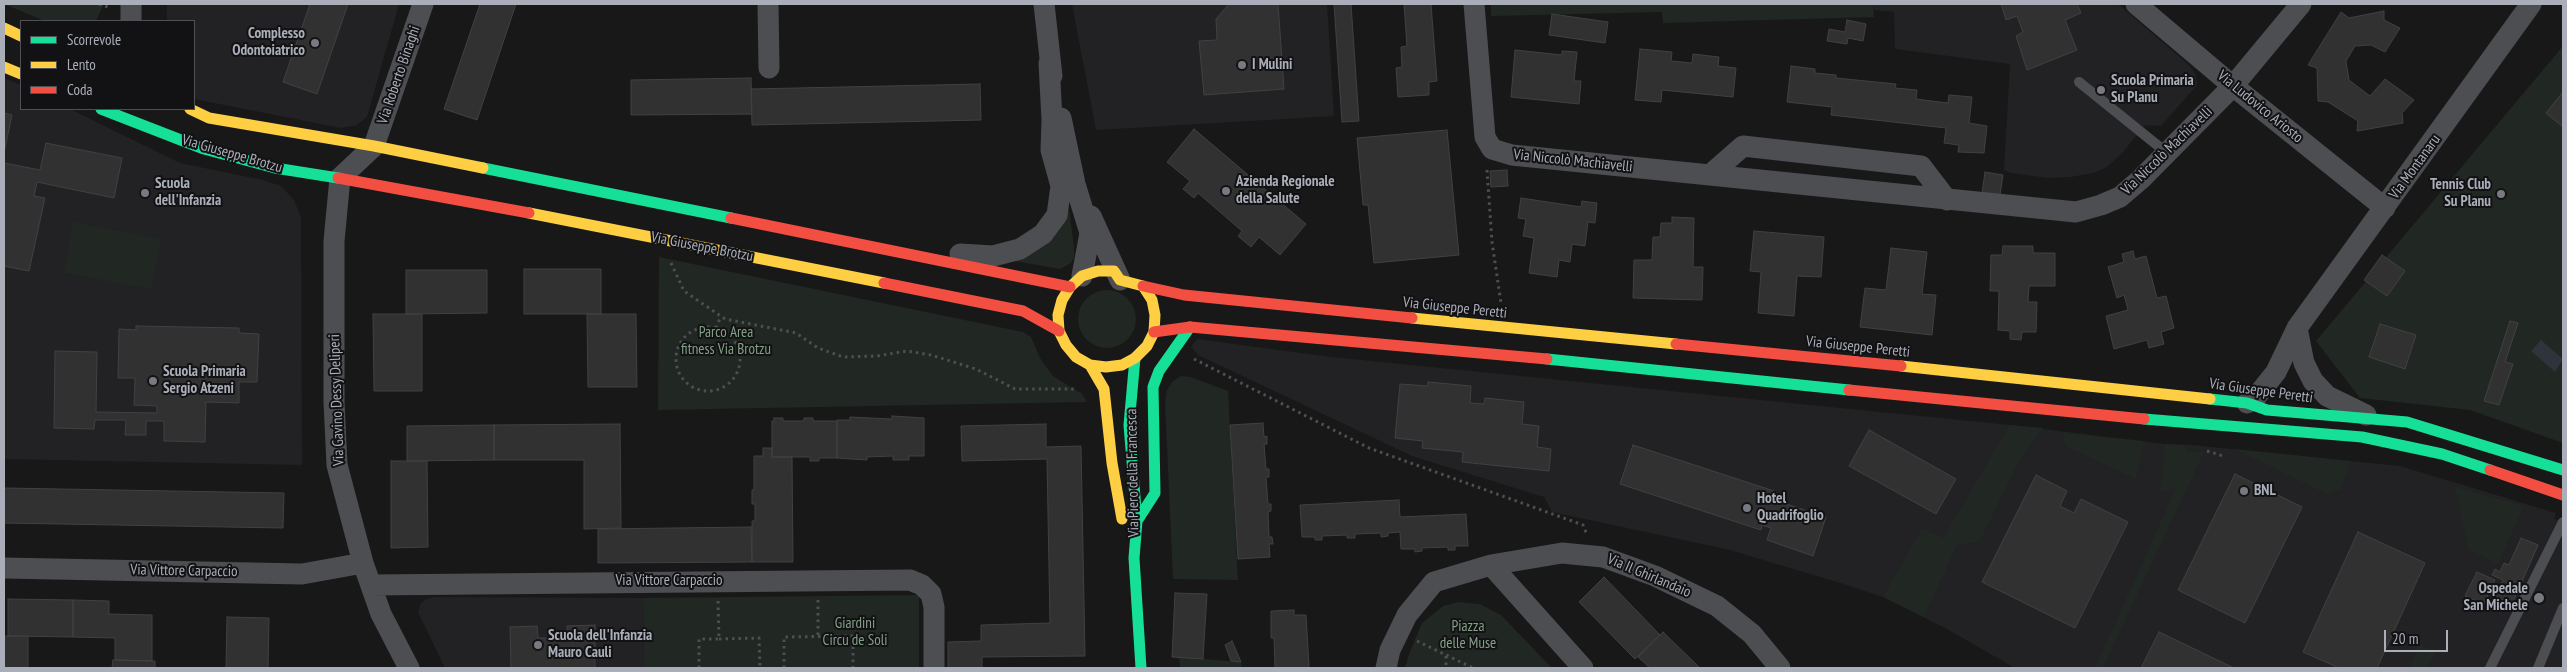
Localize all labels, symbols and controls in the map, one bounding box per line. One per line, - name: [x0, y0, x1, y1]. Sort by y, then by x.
- legend: [20, 20, 195, 110]
- street label: Via Roberto Binaghi: [374, 24, 424, 126]
- place label: Complesso Odontoiatrico: [232, 25, 305, 60]
- text: Scorrevole: [67, 30, 121, 49]
- marker: Complesso Odontoiatrico: [309, 37, 321, 49]
- text: Lento: [67, 55, 96, 74]
- place label: I Mulini: [1252, 56, 1292, 74]
- marker: I Mulini: [1236, 59, 1248, 71]
- street label: Via Ludovico Ariosto: [2214, 67, 2306, 147]
- place label: Scuola Primaria Su Planu: [2111, 72, 2194, 107]
- text: Coda: [67, 80, 92, 99]
- marker: Scuola Primaria Su Planu: [2095, 84, 2107, 96]
- street label: Via Niccolò Machiavelli: [2118, 103, 2216, 199]
- street label: Via Giuseppe Brotzu: [180, 131, 284, 177]
- street label: Via Montanaru: [2386, 131, 2444, 203]
- street label: Via Niccolò Machiavelli: [1513, 146, 1633, 176]
- place label: Azienda Regionale della Salute: [1236, 173, 1335, 208]
- place label: Scuola dell'Infanzia: [155, 175, 221, 210]
- place label: Tennis Club Su Planu: [2430, 176, 2491, 211]
- marker: Azienda Regionale della Salute: [1220, 185, 1232, 197]
- marker: Scuola dell'Infanzia: [139, 187, 151, 199]
- marker: Tennis Club Su Planu: [2495, 188, 2507, 200]
- street label: Via Giuseppe Brotzu: [649, 228, 755, 266]
- street label: Via Giuseppe Peretti: [1402, 294, 1508, 322]
- park label: Parco Area fitness Via Brotzu: [681, 324, 771, 359]
- street label: Via Giuseppe Peretti: [1805, 333, 1911, 361]
- street label: Via Gavino Dessy Deliperi: [326, 334, 348, 466]
- place label: Scuola Primaria Sergio Atzeni: [163, 363, 246, 398]
- marker: Scuola Primaria Sergio Atzeni: [147, 375, 159, 387]
- street label: Via Giuseppe Peretti: [2208, 375, 2314, 407]
- street label: Via Piero della Francesca: [1123, 408, 1143, 538]
- place label: BNL: [2254, 482, 2276, 500]
- marker: BNL: [2238, 485, 2250, 497]
- place label: Hotel Quadrifoglio: [1757, 490, 1824, 525]
- marker: Hotel Quadrifoglio: [1741, 502, 1753, 514]
- street label: Via Il Ghirlandaio: [1604, 550, 1694, 602]
- street label: Via Vittore Carpaccio: [130, 561, 238, 581]
- street label: Via Vittore Carpaccio: [615, 572, 723, 590]
- place label: Ospedale San Michele: [2464, 580, 2528, 615]
- marker: Ospedale San Michele: [2532, 591, 2546, 605]
- park label: Giardini Circu de Soli: [823, 615, 887, 650]
- park label: Piazza delle Muse: [1440, 618, 1496, 653]
- scale bar: [2387, 620, 2451, 652]
- place label: Scuola dell'Infanzia Mauro Cauli: [548, 627, 652, 662]
- text: 20 m: [2392, 629, 2418, 648]
- marker: Scuola dell'Infanzia Mauro Cauli: [532, 639, 544, 651]

